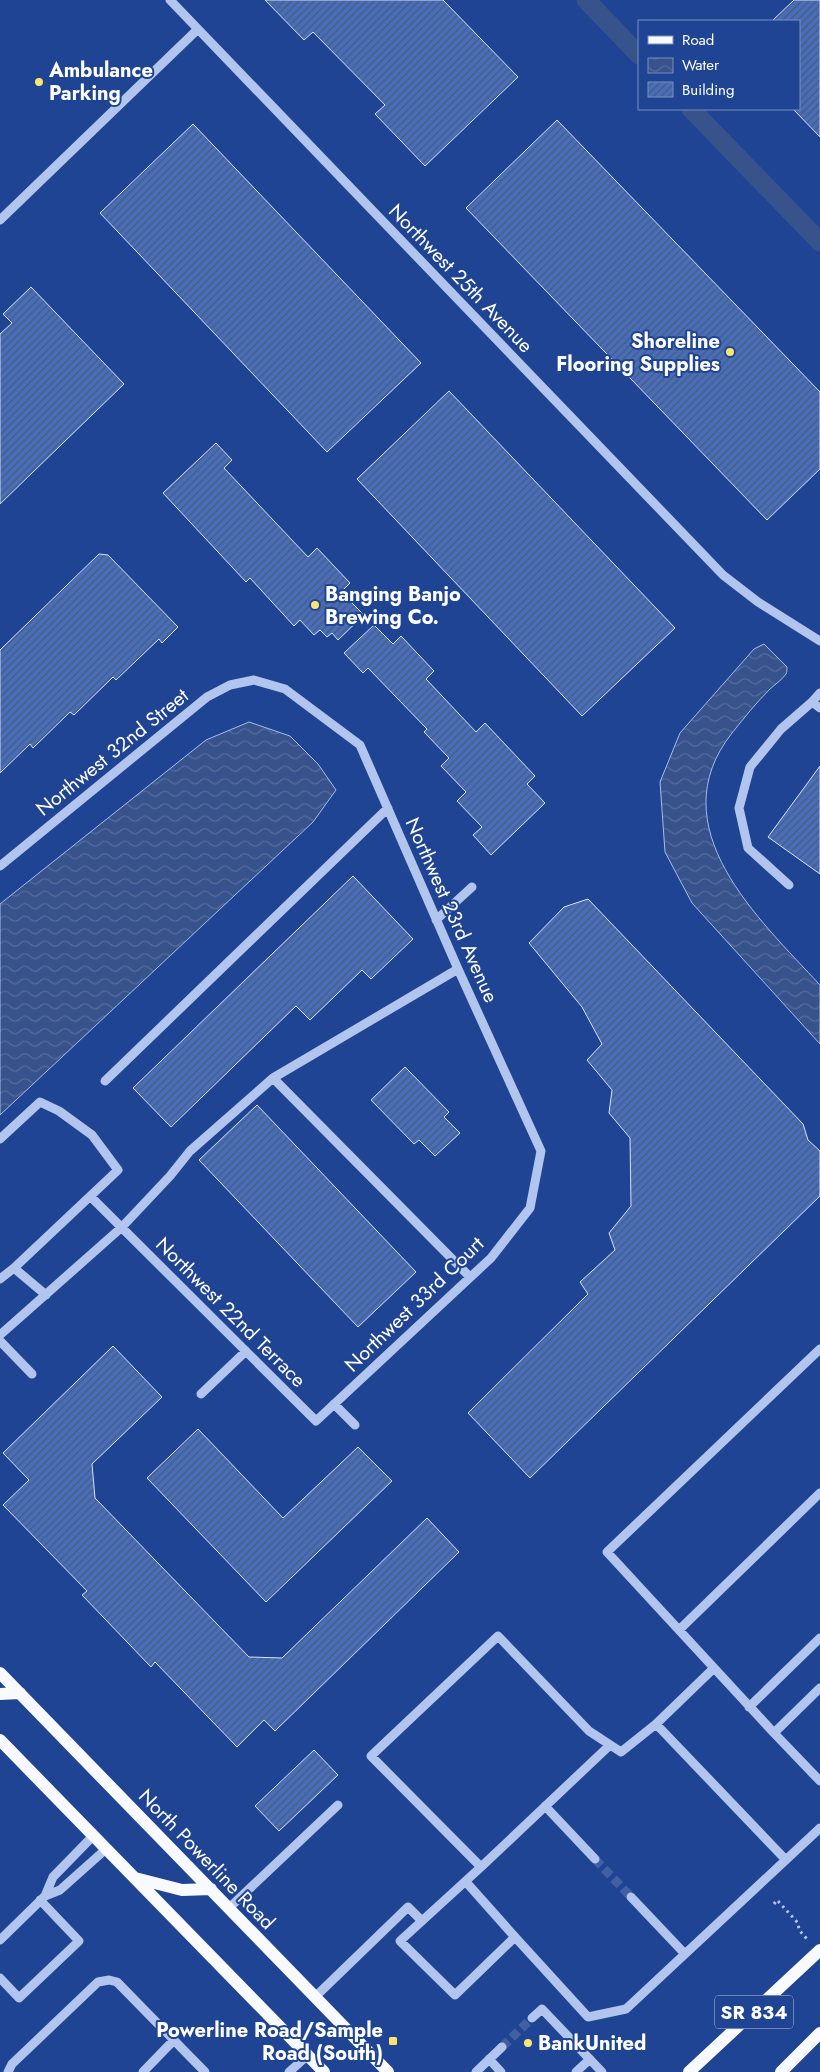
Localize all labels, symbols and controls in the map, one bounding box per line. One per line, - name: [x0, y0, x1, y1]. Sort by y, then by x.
- legend: [638, 20, 800, 110]
- text: Road: [682, 29, 714, 51]
- text: Water: [682, 54, 720, 76]
- place label: Ambulance Parking: [48, 56, 153, 108]
- marker: Ambulance Parking: [33, 76, 45, 88]
- text: Building: [682, 79, 734, 101]
- street label: Northwest 25th Avenue: [382, 197, 540, 359]
- place label: Shoreline Flooring Supplies: [556, 327, 720, 379]
- marker: Shoreline Flooring Supplies: [724, 346, 736, 358]
- place label: Banging Banjo Brewing Co.: [325, 580, 461, 632]
- marker: Banging Banjo Brewing Co.: [309, 599, 321, 611]
- street label: Northwest 32nd Street: [30, 682, 195, 823]
- street label: Northwest 23rd Avenue: [398, 813, 505, 1007]
- street label: Northwest 33rd Court: [338, 1230, 491, 1379]
- street label: Northwest 22nd Terrace: [149, 1231, 312, 1394]
- street label: North Powerline Road: [132, 1782, 282, 1936]
- road number: SR 834: [715, 1995, 793, 2028]
- place label: Powerline Road/Sample Road (South): [156, 2016, 383, 2068]
- place label: BankUnited: [538, 2029, 646, 2058]
- marker: Powerline Road/Sample Road (South): [387, 2035, 399, 2047]
- marker: BankUnited: [522, 2037, 534, 2049]

